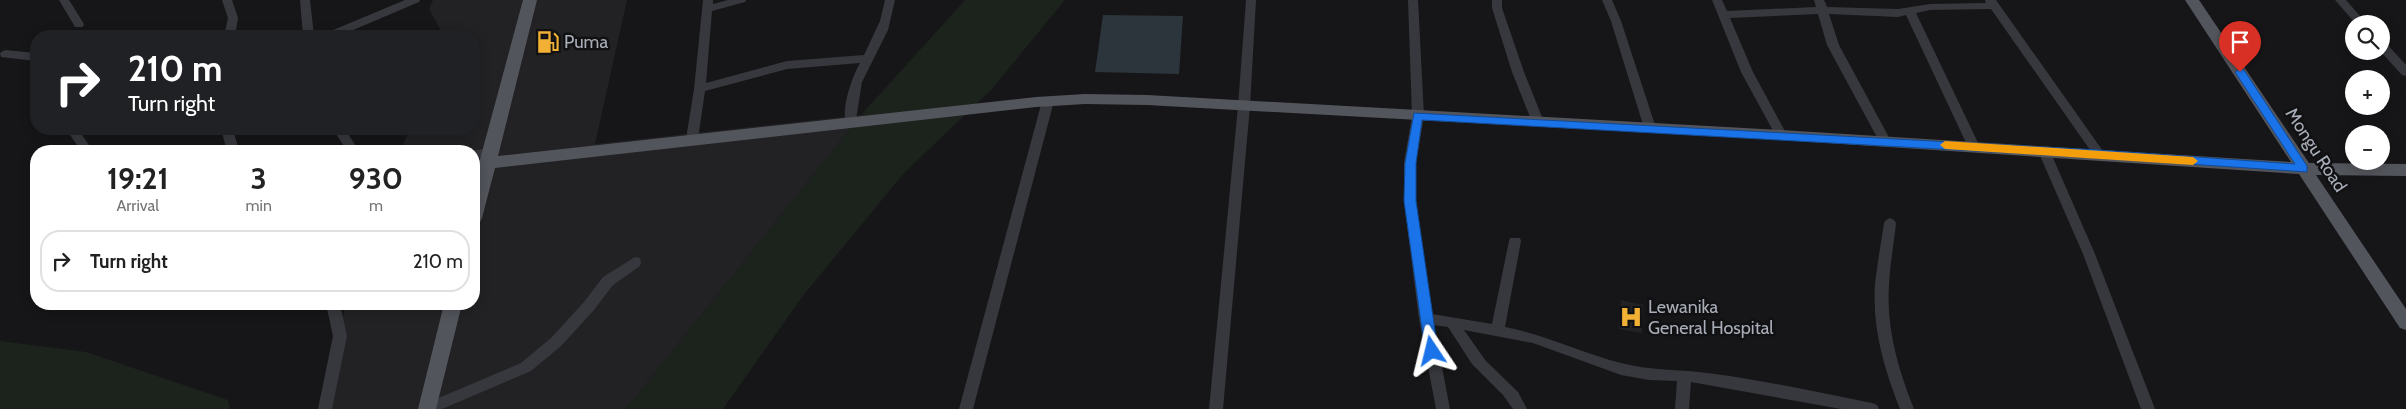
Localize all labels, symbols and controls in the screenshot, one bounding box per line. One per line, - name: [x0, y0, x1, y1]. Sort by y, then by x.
- map controls: [2345, 15, 2390, 170]
- button: search: [2345, 15, 2390, 60]
- pin: [2219, 21, 2261, 72]
- icon: arrive: [2226, 28, 2254, 56]
- fuel station icon: Puma: [535, 29, 561, 55]
- place label: Puma: [564, 31, 608, 53]
- text: 210 m: [128, 47, 222, 90]
- icon: right: [45, 50, 110, 115]
- button: +: [2345, 70, 2390, 115]
- text: Turn right: [128, 90, 215, 117]
- street label: Mongu Road: [2281, 104, 2351, 196]
- button: −: [2345, 125, 2390, 170]
- text: 19:21: [107, 160, 169, 197]
- text: 3: [251, 160, 267, 197]
- text: 930: [349, 160, 403, 197]
- text: Arrival: [116, 196, 159, 215]
- text: min: [245, 196, 272, 215]
- text: m: [369, 196, 383, 215]
- icon: right: [47, 247, 75, 275]
- text: Turn right: [90, 250, 168, 273]
- text: 210 m: [413, 250, 463, 273]
- place label: Lewanika General Hospital: [1648, 296, 1774, 339]
- hospital icon: Lewanika General Hospital: [1618, 304, 1644, 330]
- position arrow: [1405, 324, 1457, 376]

